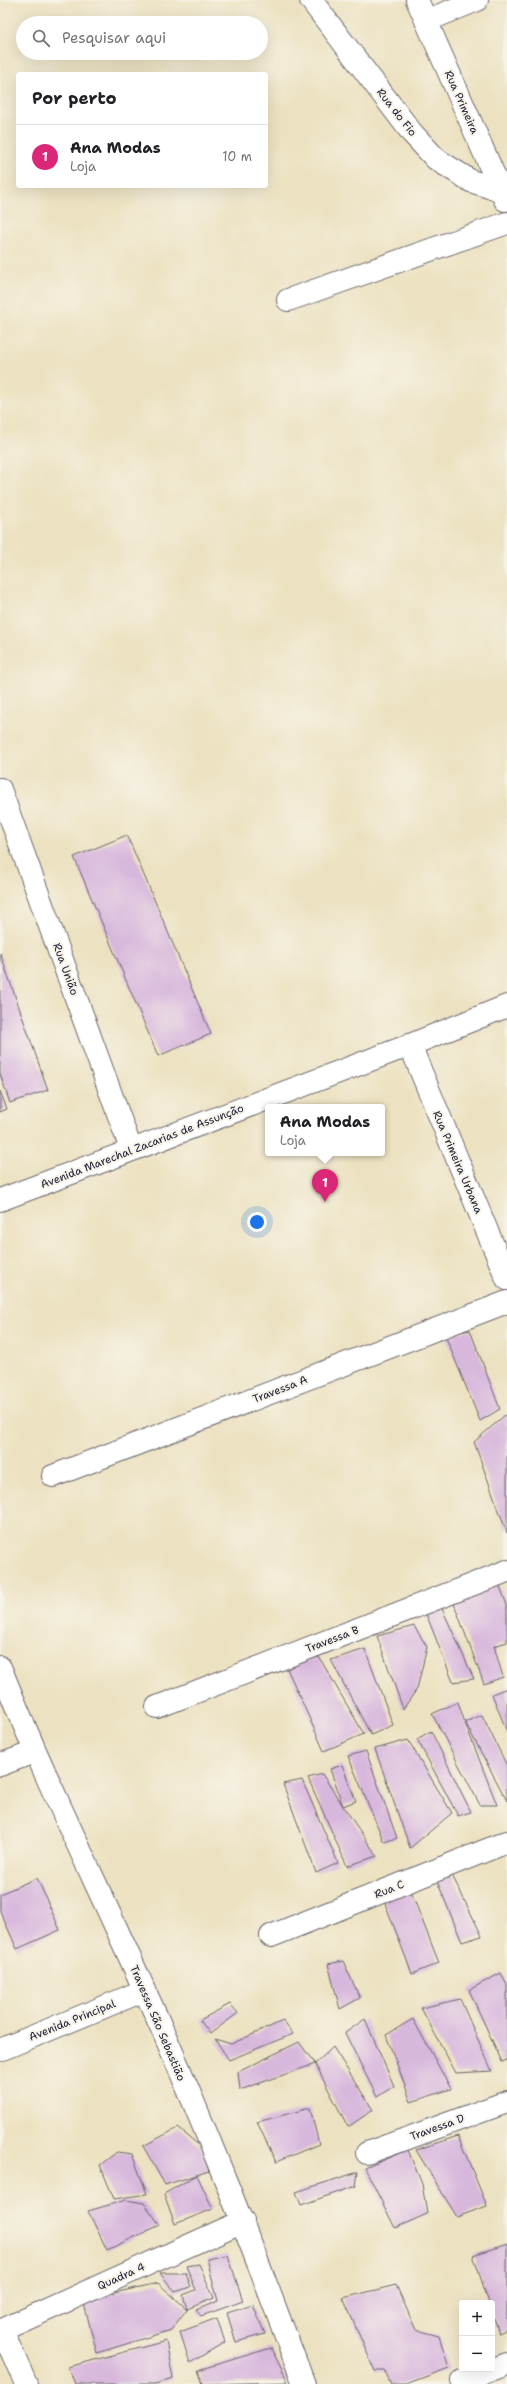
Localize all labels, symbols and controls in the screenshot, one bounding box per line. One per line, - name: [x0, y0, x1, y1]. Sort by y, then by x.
- search box: [16, 16, 268, 60]
- icon: search: [30, 27, 52, 49]
- text: Pesquisar aqui: [62, 28, 166, 48]
- street label: Rua Primeira: [441, 68, 482, 136]
- street label: Rua do Fio: [373, 85, 420, 140]
- text: Por perto: [32, 87, 117, 109]
- text: Ana Modas: [70, 138, 161, 158]
- text: 1: [42, 148, 48, 165]
- text: 10 m: [222, 148, 252, 165]
- text: Loja: [70, 158, 96, 175]
- street label: Rua União: [49, 941, 82, 998]
- street label: Avenida Marechal Zacarias de Assunção: [38, 1101, 246, 1192]
- popup: [265, 1104, 385, 1156]
- street label: Rua Primeira Urbana: [429, 1108, 486, 1216]
- text: Ana Modas: [280, 1112, 370, 1132]
- text: Loja: [280, 1132, 306, 1149]
- pin: 1: [312, 1169, 338, 1202]
- your location: [247, 1212, 267, 1232]
- street label: Travessa A: [251, 1372, 310, 1407]
- street label: Travessa B: [303, 1622, 362, 1657]
- street label: Rua C: [372, 1877, 407, 1902]
- street label: Travessa São Sebastião: [126, 1963, 189, 2084]
- street label: Avenida Principal: [27, 1996, 118, 2045]
- street label: Travessa D: [408, 2111, 466, 2144]
- street label: Quadra 4: [95, 2259, 148, 2294]
- map controls: [459, 2300, 495, 2372]
- button: +: [459, 2300, 495, 2336]
- button: −: [459, 2336, 495, 2372]

